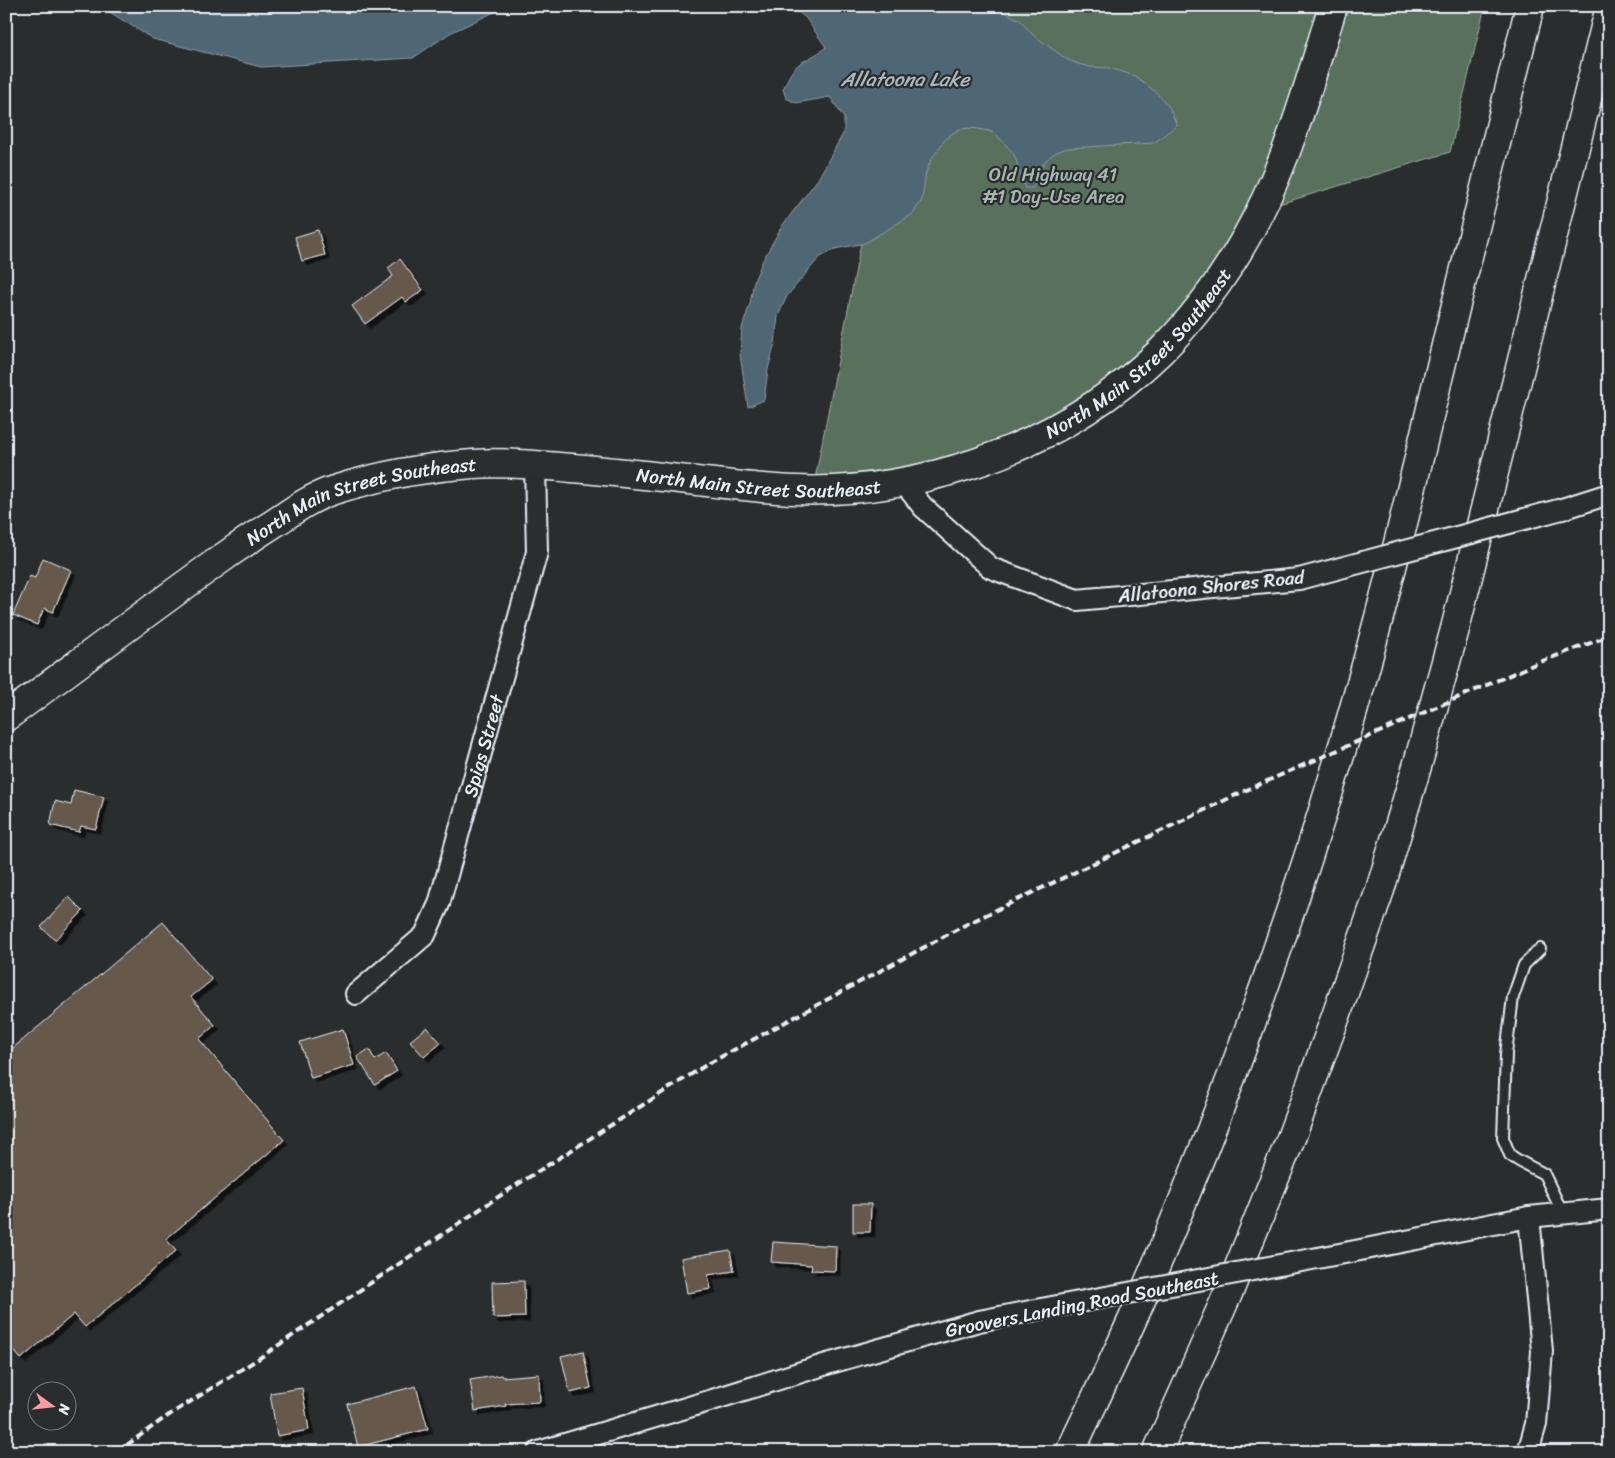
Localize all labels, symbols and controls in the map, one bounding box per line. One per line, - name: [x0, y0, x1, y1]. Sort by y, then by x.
- water label: Allatoona Lake: [840, 62, 971, 97]
- park label: Old Highway 41 #1 Day-Use Area: [981, 158, 1125, 213]
- street label: North Main Street Southeast: [1039, 261, 1240, 447]
- street label: North Main Street Southeast: [238, 447, 478, 554]
- street label: North Main Street Southeast: [635, 458, 883, 507]
- street label: Allatoona Shores Road: [1115, 560, 1307, 612]
- street label: Spigs Street: [453, 690, 513, 801]
- street label: Groovers Landing Road Southeast: [942, 1261, 1222, 1347]
- north arrow: [28, 1380, 78, 1430]
- text: N: [51, 1400, 78, 1417]

